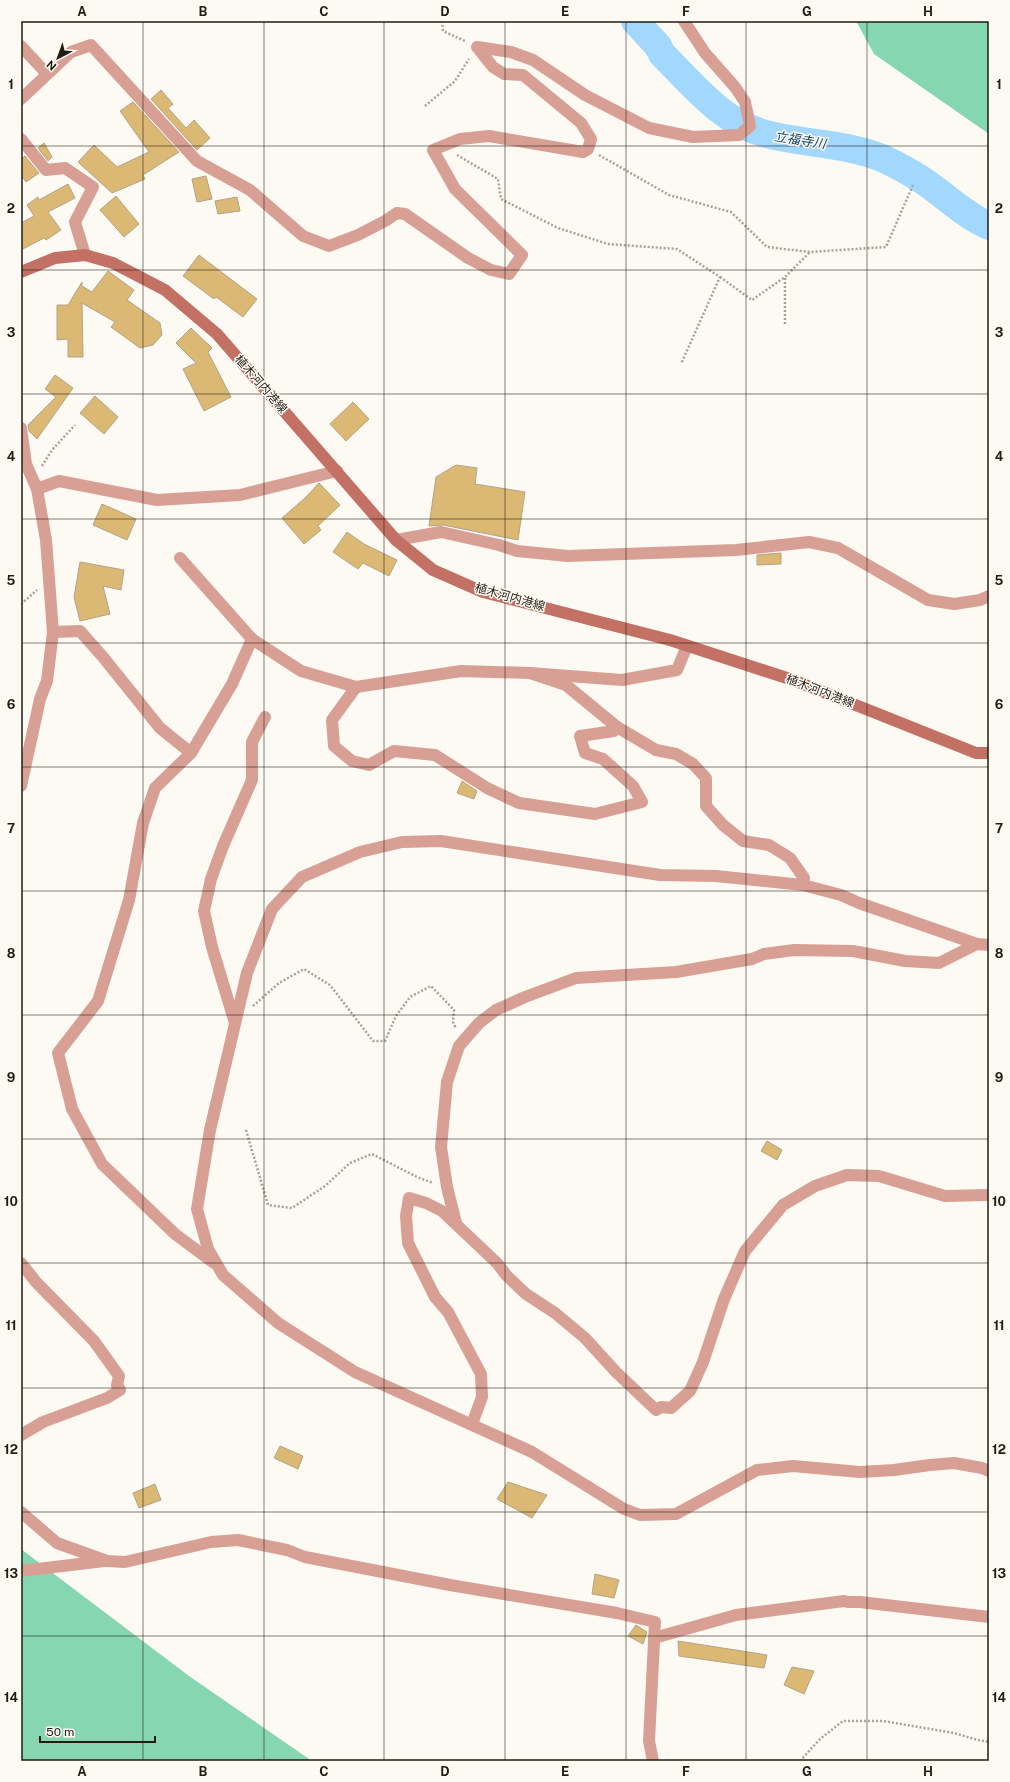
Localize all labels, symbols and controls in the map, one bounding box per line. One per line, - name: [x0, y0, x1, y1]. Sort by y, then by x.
- text: A: [77, 4, 87, 19]
- text: B: [199, 4, 208, 19]
- text: C: [319, 4, 329, 19]
- text: D: [440, 4, 450, 19]
- text: E: [561, 4, 569, 19]
- text: F: [682, 4, 690, 19]
- text: G: [802, 4, 812, 19]
- text: H: [923, 4, 933, 19]
- north arrow: [38, 38, 78, 78]
- text: N: [44, 58, 59, 73]
- text: 1: [8, 77, 14, 92]
- text: 1: [996, 77, 1002, 92]
- water label: 立福寺川: [773, 129, 829, 152]
- text: 2: [7, 201, 15, 216]
- text: 2: [995, 201, 1003, 216]
- text: 3: [7, 325, 16, 340]
- text: 3: [995, 325, 1004, 340]
- street label: 植木河内港線: [232, 352, 290, 416]
- text: 4: [7, 449, 16, 464]
- text: 4: [995, 449, 1004, 464]
- text: 5: [7, 573, 16, 588]
- text: 5: [995, 573, 1004, 588]
- street label: 植木河内港線: [473, 580, 547, 614]
- street label: 植木河内港線: [784, 672, 856, 710]
- text: 6: [7, 697, 16, 712]
- text: 6: [995, 697, 1004, 712]
- text: 7: [7, 821, 15, 836]
- text: 7: [995, 821, 1003, 836]
- text: 8: [7, 946, 16, 961]
- text: 8: [995, 946, 1004, 961]
- text: 9: [7, 1070, 15, 1085]
- text: 9: [995, 1070, 1003, 1085]
- text: 10: [4, 1194, 18, 1209]
- text: 10: [992, 1194, 1006, 1209]
- text: 11: [5, 1318, 17, 1333]
- text: 11: [993, 1318, 1005, 1333]
- text: 12: [4, 1442, 18, 1457]
- text: 12: [992, 1442, 1006, 1457]
- text: 13: [4, 1566, 18, 1581]
- text: 13: [992, 1566, 1006, 1581]
- text: 14: [4, 1690, 19, 1705]
- text: 14: [992, 1690, 1007, 1705]
- scale bar: [40, 1718, 155, 1744]
- text: 50 m: [46, 1725, 74, 1739]
- text: A: [77, 1764, 87, 1779]
- text: B: [199, 1764, 208, 1779]
- text: C: [319, 1764, 329, 1779]
- text: D: [440, 1764, 450, 1779]
- text: E: [561, 1764, 569, 1779]
- text: F: [682, 1764, 690, 1779]
- text: G: [802, 1764, 812, 1779]
- text: H: [923, 1764, 933, 1779]

